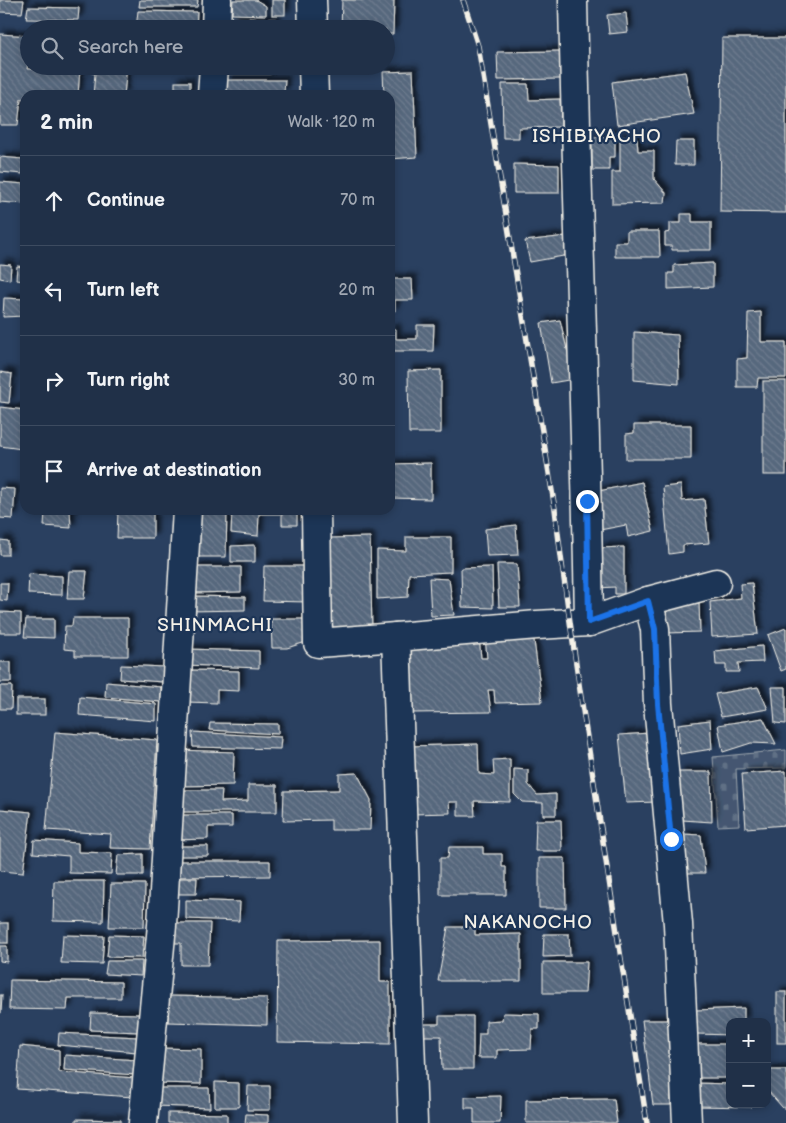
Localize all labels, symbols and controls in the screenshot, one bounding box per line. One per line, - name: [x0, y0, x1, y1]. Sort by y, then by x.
- search box: [20, 20, 395, 75]
- icon: search: [38, 34, 66, 62]
- text: Search here: [78, 36, 183, 59]
- text: 2 min: [40, 110, 93, 135]
- text: Walk · 120 m: [288, 113, 375, 132]
- district label: ISHIBIYACHO: [532, 125, 662, 148]
- icon: ahead: [40, 187, 68, 215]
- text: Continue: [87, 189, 165, 212]
- text: 70 m: [340, 191, 375, 210]
- icon: left: [40, 277, 68, 305]
- text: Turn left: [87, 279, 159, 302]
- text: 20 m: [339, 281, 375, 300]
- icon: right: [40, 367, 68, 395]
- text: Turn right: [87, 369, 170, 392]
- text: 30 m: [338, 371, 375, 390]
- icon: arrive: [40, 457, 68, 485]
- text: Arrive at destination: [87, 459, 262, 482]
- route end: [576, 490, 599, 513]
- district label: SHINMACHI: [157, 614, 273, 637]
- route start: [660, 828, 683, 851]
- district label: NAKANOCHO: [463, 911, 593, 934]
- map controls: [726, 1018, 771, 1108]
- button: +: [726, 1018, 771, 1063]
- button: −: [726, 1063, 771, 1108]

